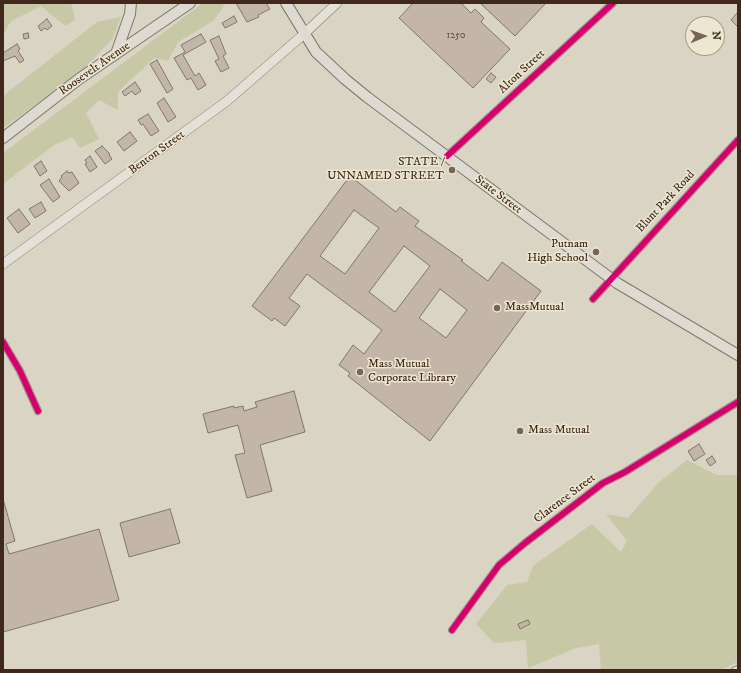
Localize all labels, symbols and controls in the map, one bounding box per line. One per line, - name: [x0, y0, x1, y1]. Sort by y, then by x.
- north arrow: [685, 16, 725, 56]
- house number: 1250: [447, 30, 465, 42]
- text: N: [709, 31, 723, 40]
- street label: Roosevelt Avenue: [57, 39, 133, 99]
- street label: Alton Street: [496, 47, 548, 97]
- street label: Benton Street: [126, 128, 188, 178]
- place label: STATE / UNNAMED STREET: [327, 156, 444, 184]
- marker: STATE / UNNAMED STREET: [447, 165, 457, 175]
- street label: Blunt Park Road: [634, 168, 698, 236]
- street label: State Street: [472, 173, 524, 217]
- place label: Putnam High School: [527, 238, 588, 266]
- marker: Putnam High School: [591, 247, 601, 257]
- place label: MassMutual: [505, 301, 564, 315]
- marker: MassMutual: [492, 303, 502, 313]
- place label: Mass Mutual Corporate Library: [368, 358, 456, 386]
- marker: Mass Mutual Corporate Library: [355, 367, 365, 377]
- place label: Mass Mutual: [528, 424, 590, 438]
- marker: Mass Mutual: [515, 426, 525, 436]
- street label: Clarence Street: [531, 471, 599, 527]

